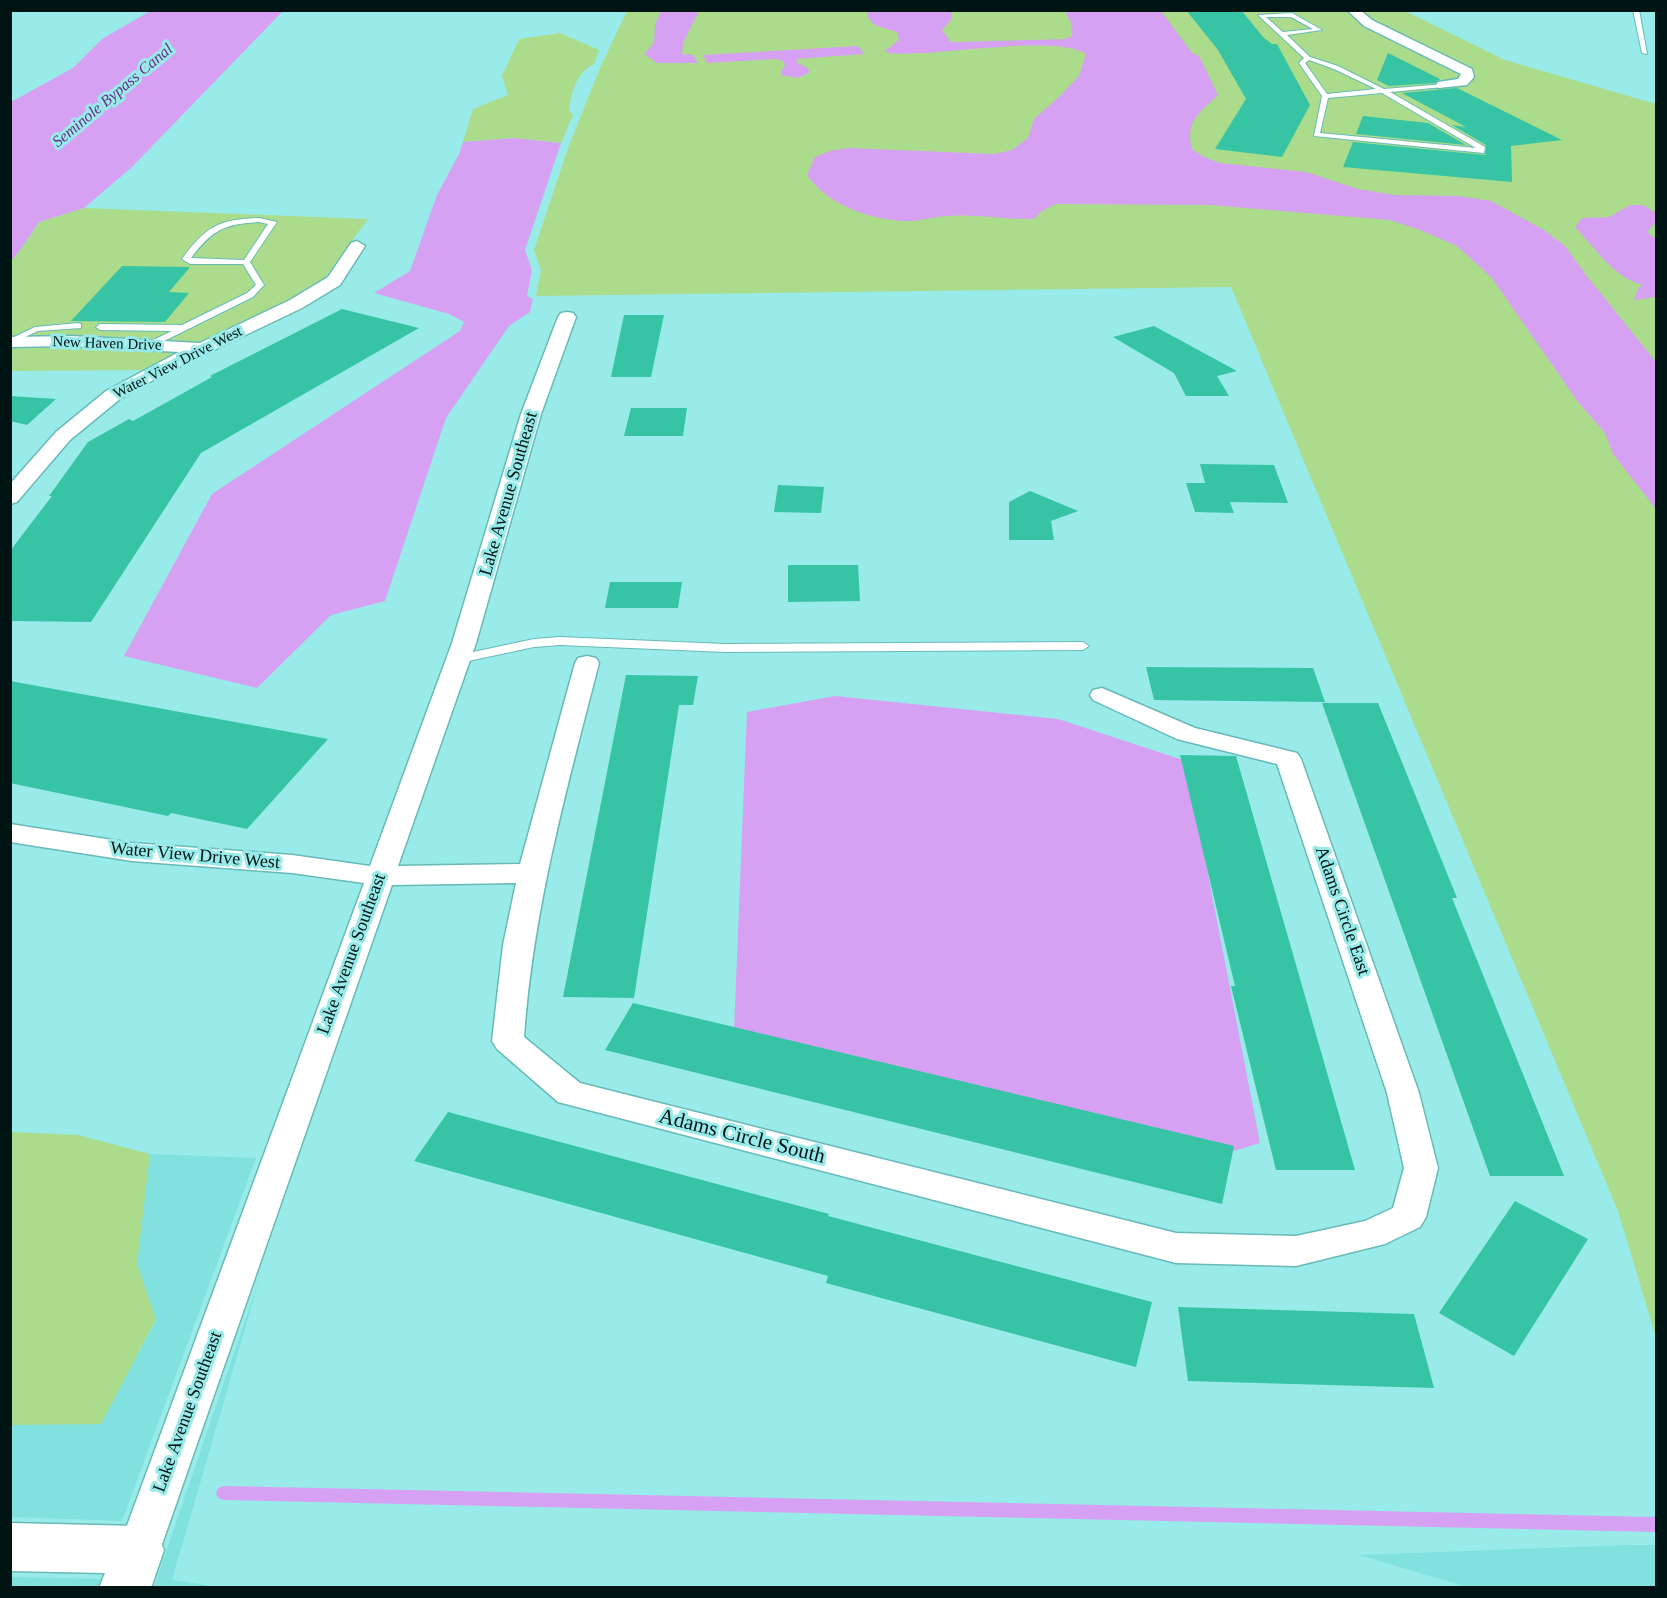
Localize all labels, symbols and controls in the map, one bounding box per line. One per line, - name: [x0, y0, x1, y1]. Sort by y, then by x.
- water label: Seminole Bypass Canal: [49, 40, 177, 152]
- street label: Water View Drive West: [111, 323, 245, 403]
- street label: New Haven Drive: [52, 333, 162, 355]
- street label: Lake Avenue Southeast: [475, 410, 543, 578]
- street label: Water View Drive West: [109, 838, 281, 874]
- street label: Adams Circle East: [1310, 844, 1374, 978]
- street label: Lake Avenue Southeast: [313, 871, 391, 1037]
- street label: Adams Circle South: [656, 1104, 828, 1170]
- street label: Lake Avenue Southeast: [149, 1329, 227, 1495]

